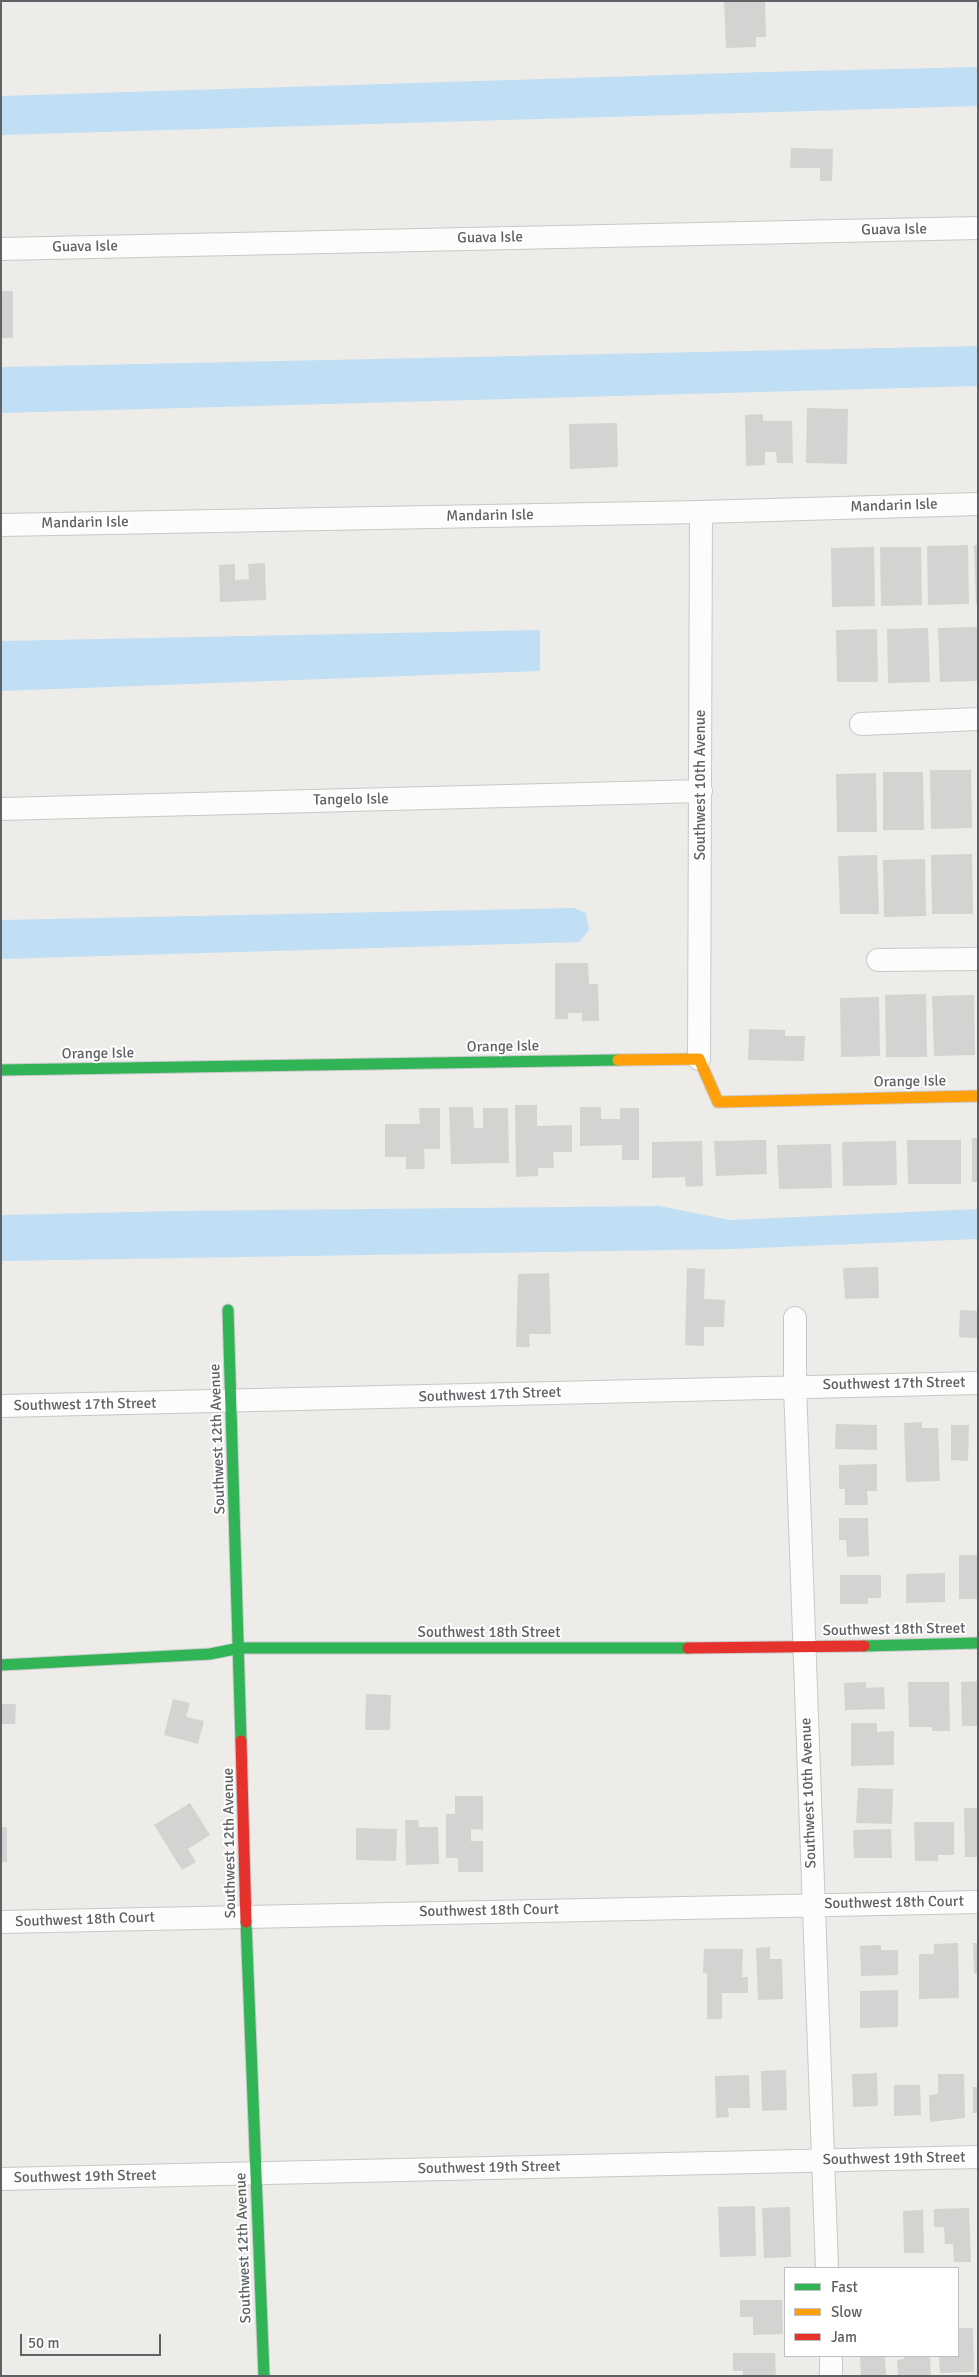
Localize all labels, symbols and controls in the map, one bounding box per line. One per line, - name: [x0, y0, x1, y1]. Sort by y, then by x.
- street label: Guava Isle: [861, 220, 927, 240]
- street label: Guava Isle: [457, 228, 523, 248]
- street label: Guava Isle: [52, 237, 118, 257]
- street label: Mandarin Isle: [850, 495, 938, 517]
- street label: Mandarin Isle: [446, 506, 534, 526]
- street label: Mandarin Isle: [41, 513, 129, 533]
- street label: Southwest 10th Avenue: [692, 710, 710, 860]
- street label: Tangelo Isle: [313, 790, 389, 810]
- street label: Orange Isle: [467, 1037, 539, 1057]
- street label: Orange Isle: [62, 1044, 134, 1064]
- street label: Orange Isle: [874, 1072, 946, 1092]
- street label: Southwest 12th Avenue: [206, 1363, 230, 1515]
- street label: Southwest 17th Street: [822, 1374, 966, 1394]
- street label: Southwest 17th Street: [418, 1384, 562, 1406]
- street label: Southwest 17th Street: [13, 1395, 157, 1415]
- street label: Southwest 18th Street: [822, 1620, 966, 1640]
- street label: Southwest 18th Street: [418, 1624, 560, 1642]
- street label: Southwest 10th Avenue: [797, 1717, 821, 1869]
- street label: Southwest 12th Avenue: [220, 1768, 240, 1918]
- street label: Southwest 18th Court: [824, 1893, 964, 1913]
- street label: Southwest 18th Court: [419, 1901, 559, 1921]
- street label: Southwest 18th Court: [15, 1909, 155, 1931]
- street label: Southwest 19th Street: [822, 2149, 966, 2169]
- street label: Southwest 19th Street: [417, 2158, 561, 2178]
- street label: Southwest 19th Street: [13, 2167, 157, 2187]
- street label: Southwest 12th Avenue: [232, 2172, 256, 2324]
- legend: [784, 2267, 959, 2357]
- text: Fast: [831, 2278, 858, 2296]
- text: Slow: [831, 2303, 862, 2321]
- scale bar: [22, 2324, 164, 2356]
- text: Jam: [831, 2328, 857, 2346]
- text: 50 m: [28, 2334, 59, 2352]

